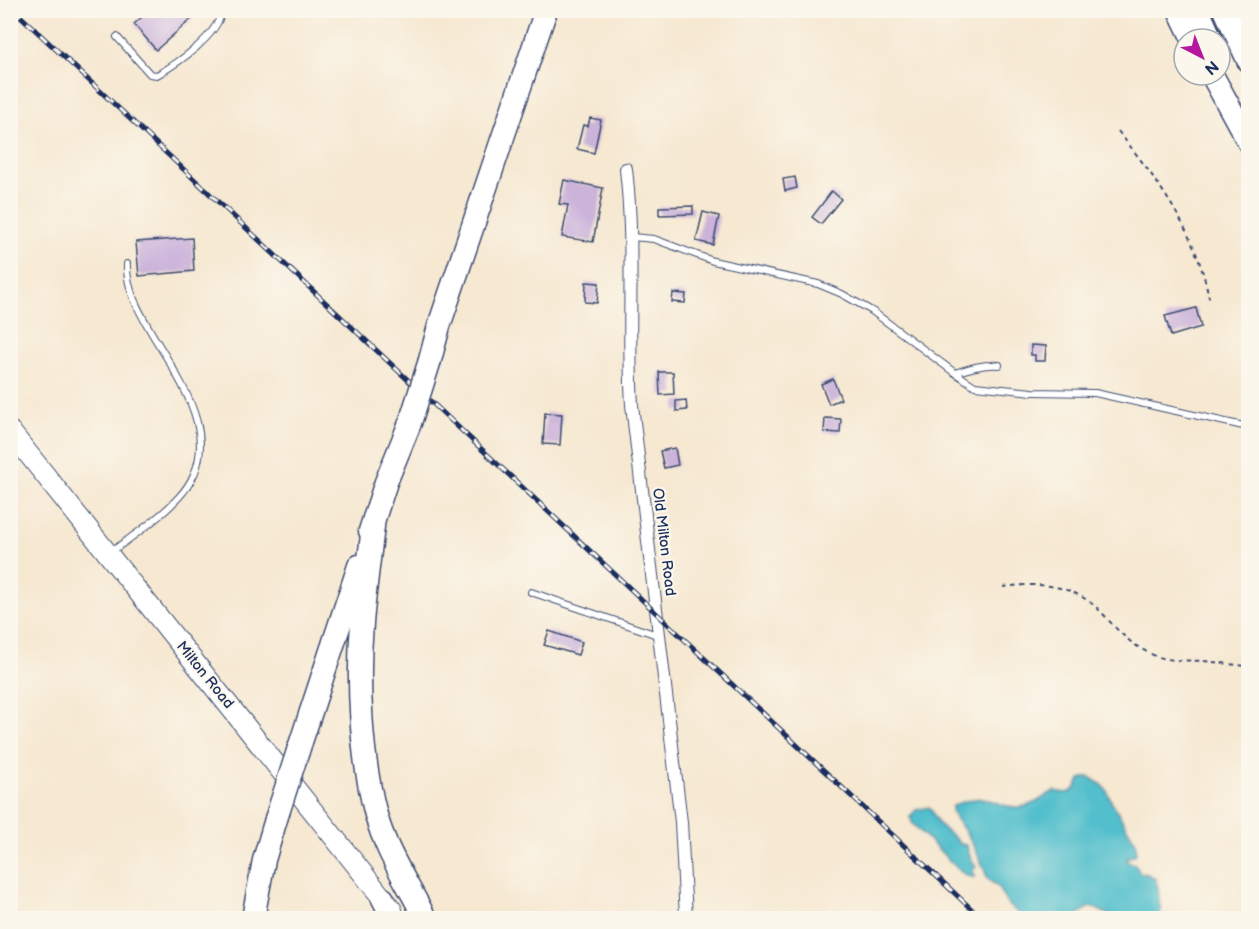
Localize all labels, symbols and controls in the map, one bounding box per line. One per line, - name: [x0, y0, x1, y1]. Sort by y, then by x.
- north arrow: [1172, 27, 1232, 87]
- text: N: [1200, 56, 1222, 78]
- street label: Old Milton Road: [648, 487, 680, 597]
- street label: Milton Road: [172, 637, 238, 713]

